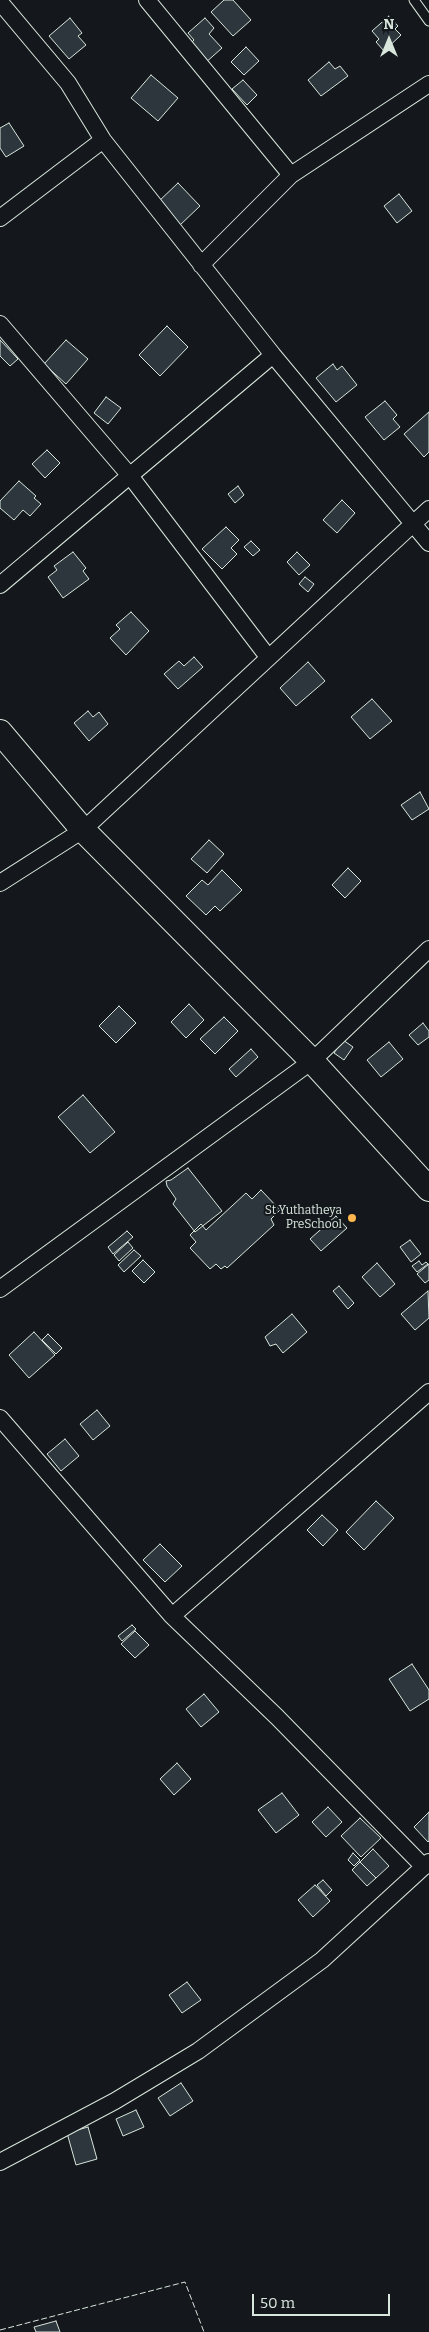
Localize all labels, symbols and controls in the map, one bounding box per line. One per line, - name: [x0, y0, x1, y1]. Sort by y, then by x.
- north arrow: [364, 15, 414, 65]
- text: N: [384, 16, 394, 33]
- place label: St Yuthatheya PreSchool: [265, 1204, 342, 1232]
- marker: St Yuthatheya PreSchool: [346, 1212, 358, 1224]
- scale bar: [254, 2284, 392, 2316]
- text: 50 m: [260, 2294, 295, 2312]

